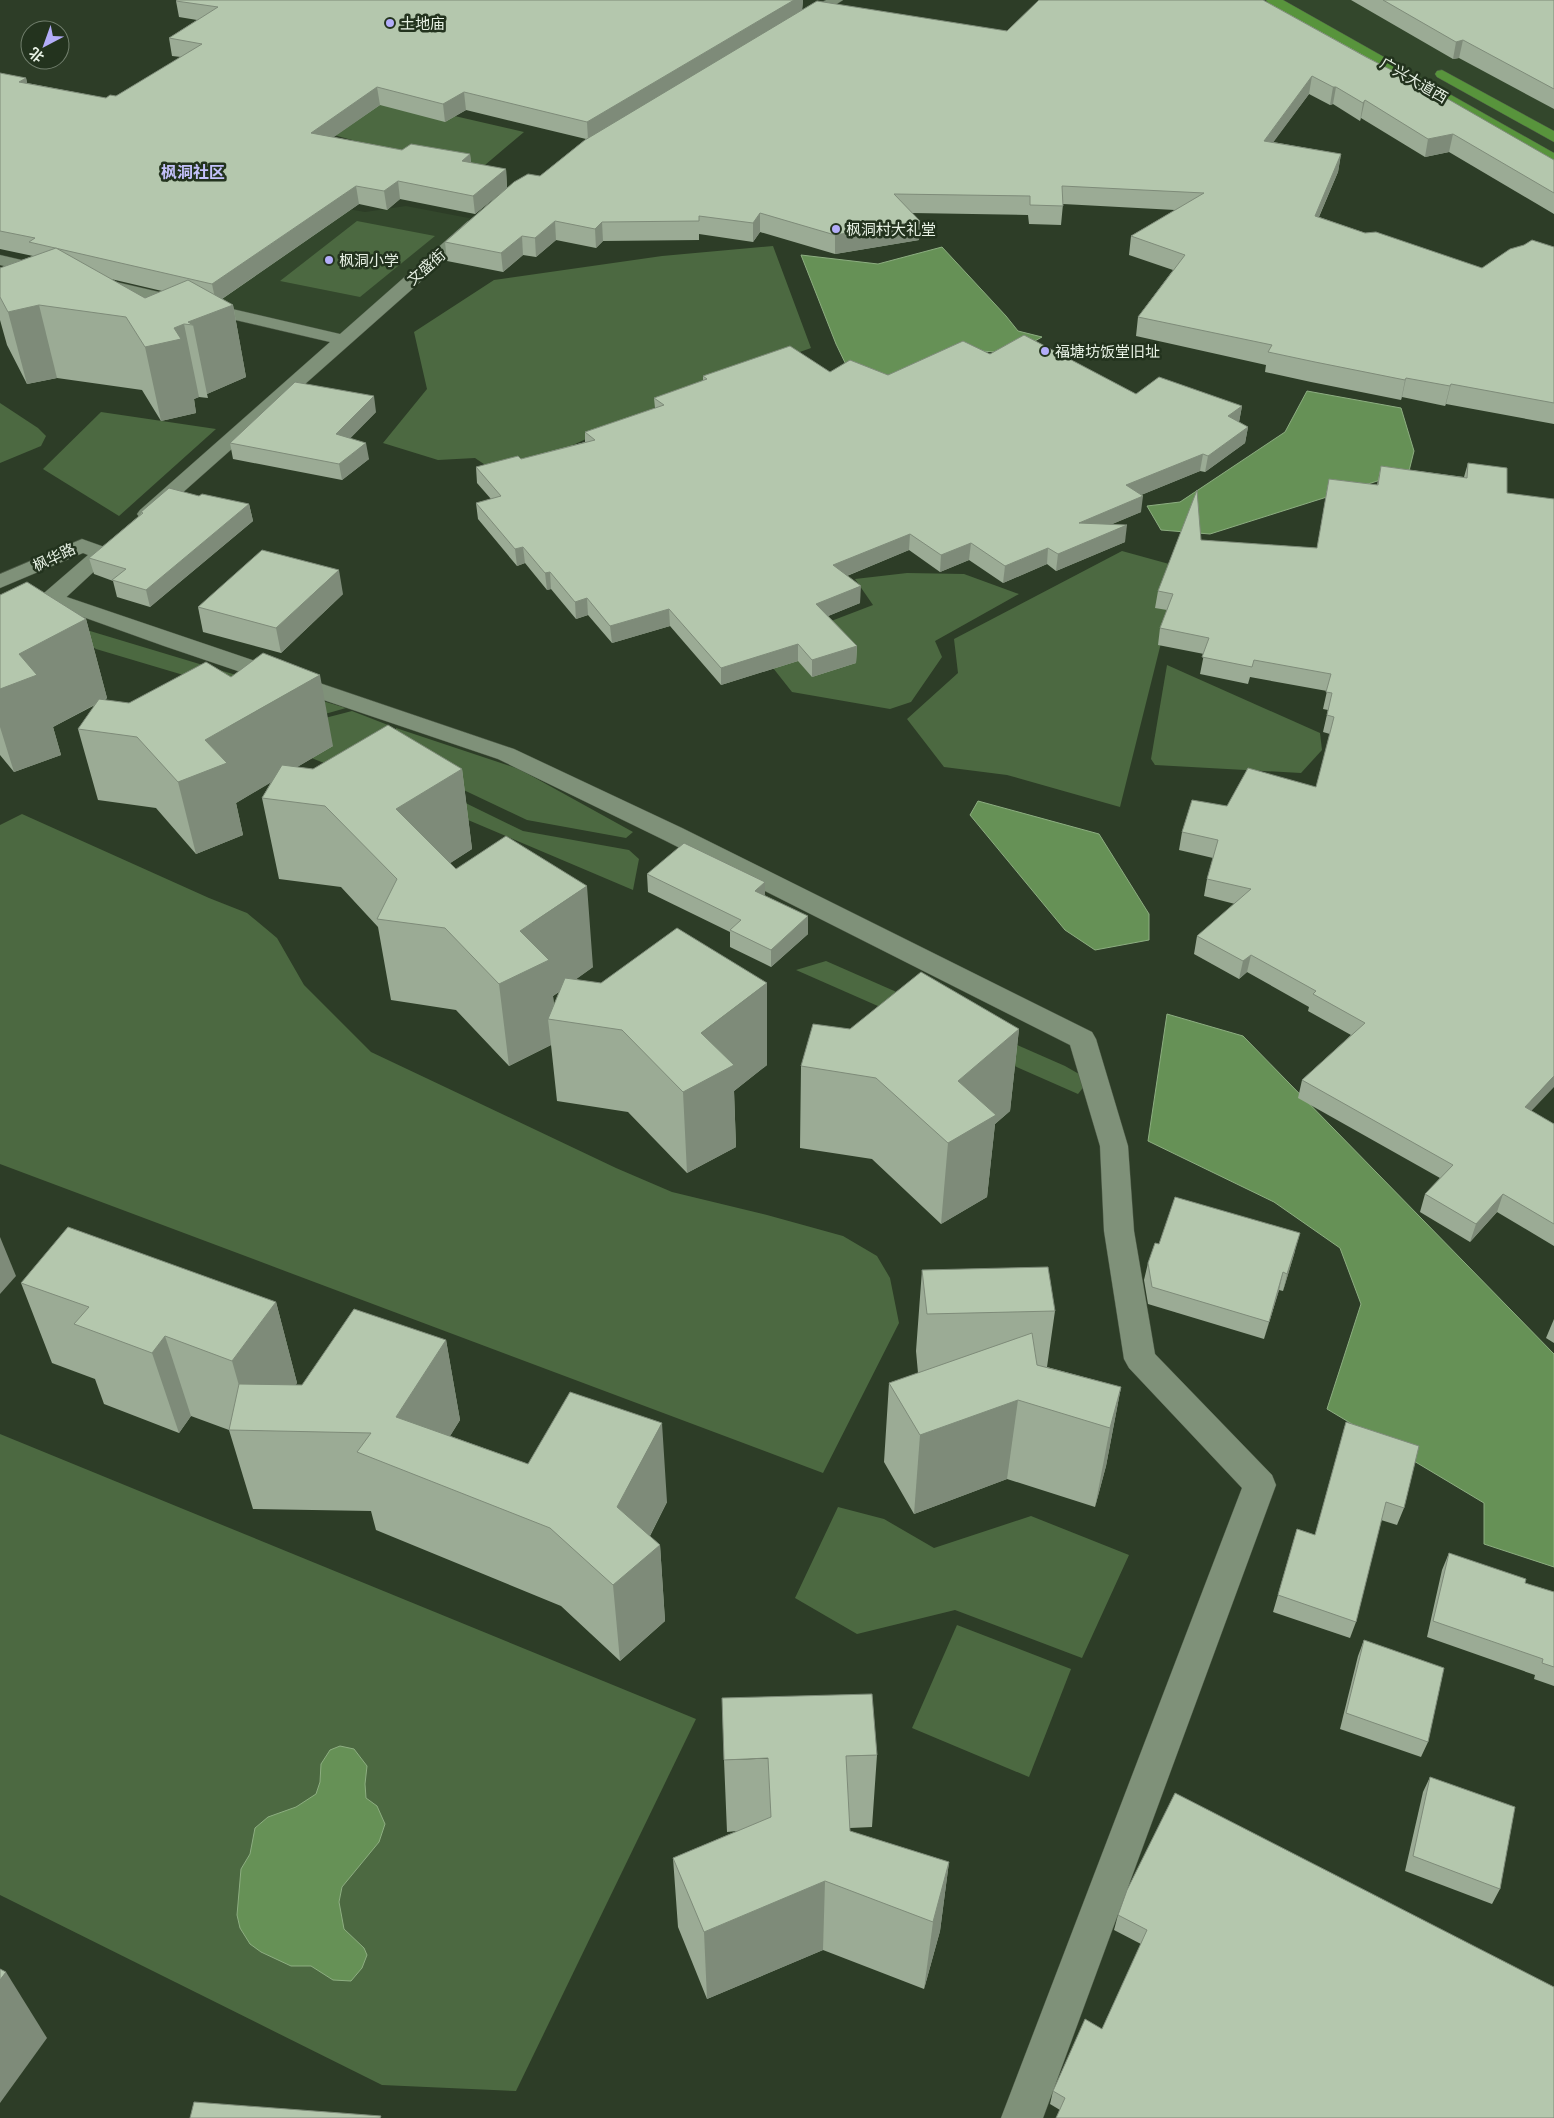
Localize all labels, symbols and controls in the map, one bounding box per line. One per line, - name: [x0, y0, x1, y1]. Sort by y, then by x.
- place label: 土地庙: [400, 13, 445, 34]
- marker: 土地庙: [384, 17, 396, 29]
- north arrow: [20, 20, 70, 70]
- text: 北: [25, 43, 48, 67]
- street label: 广兴大道西: [1376, 52, 1452, 108]
- district label: 枫洞社区: [161, 161, 225, 183]
- place label: 枫洞村大礼堂: [846, 219, 936, 240]
- marker: 枫洞村大礼堂: [830, 223, 842, 235]
- street label: 文盛街: [402, 244, 450, 290]
- place label: 枫洞小学: [339, 250, 399, 271]
- marker: 枫洞小学: [323, 254, 335, 266]
- place label: 福塘坊饭堂旧址: [1055, 341, 1160, 362]
- marker: 福塘坊饭堂旧址: [1039, 345, 1051, 357]
- street label: 枫华路: [29, 538, 79, 576]

